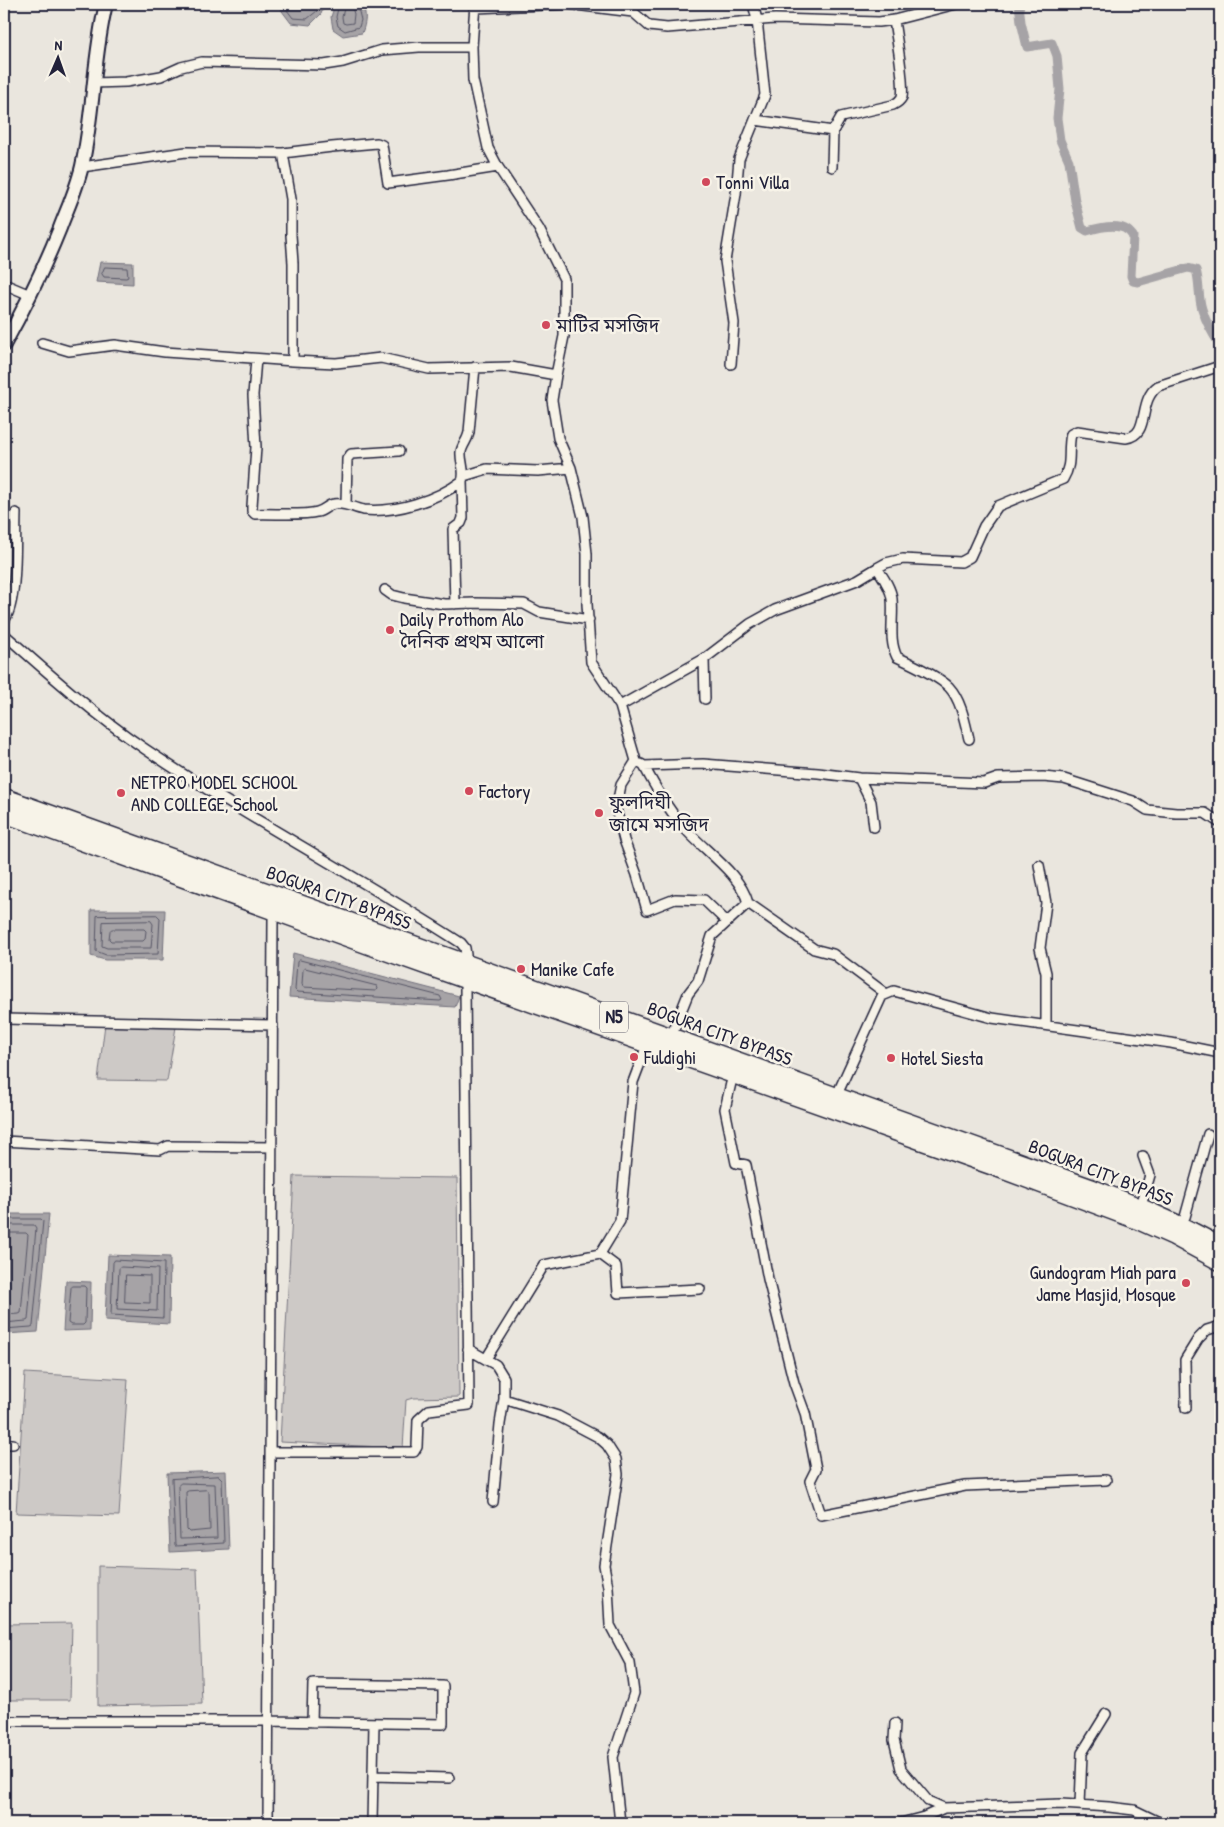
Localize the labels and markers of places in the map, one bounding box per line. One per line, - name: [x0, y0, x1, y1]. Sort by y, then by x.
- place label: Tonni Villa: [716, 169, 789, 195]
- marker: Tonni Villa: [700, 176, 712, 188]
- place label: মাটির মসজিদ: [555, 312, 660, 338]
- marker: মাটির মসজিদ: [540, 319, 552, 331]
- place label: Daily Prothom Alo দৈনিক প্রথম আলো: [399, 606, 545, 654]
- marker: Daily Prothom Alo দৈনিক প্রথম আলো: [384, 624, 396, 636]
- place label: NETPRO MODEL SCHOOL AND COLLEGE, School: [131, 769, 298, 817]
- place label: Factory: [478, 778, 531, 804]
- marker: Factory: [463, 785, 475, 797]
- marker: NETPRO MODEL SCHOOL AND COLLEGE, School: [115, 787, 127, 799]
- place label: ফুলদিঘী জামে মসজিদ: [608, 789, 709, 837]
- marker: ফুলদিঘী জামে মসজিদ: [593, 807, 605, 819]
- place label: Manike Cafe: [531, 956, 615, 982]
- marker: Manike Cafe: [515, 963, 527, 975]
- place label: Fuldighi: [643, 1044, 696, 1070]
- place label: Hotel Siesta: [901, 1045, 983, 1071]
- marker: Fuldighi: [628, 1051, 640, 1063]
- marker: Hotel Siesta: [885, 1052, 897, 1064]
- place label: Gundogram Miah para Jame Masjid, Mosque: [1029, 1259, 1177, 1307]
- marker: Gundogram Miah para Jame Masjid, Mosque: [1180, 1277, 1192, 1289]

